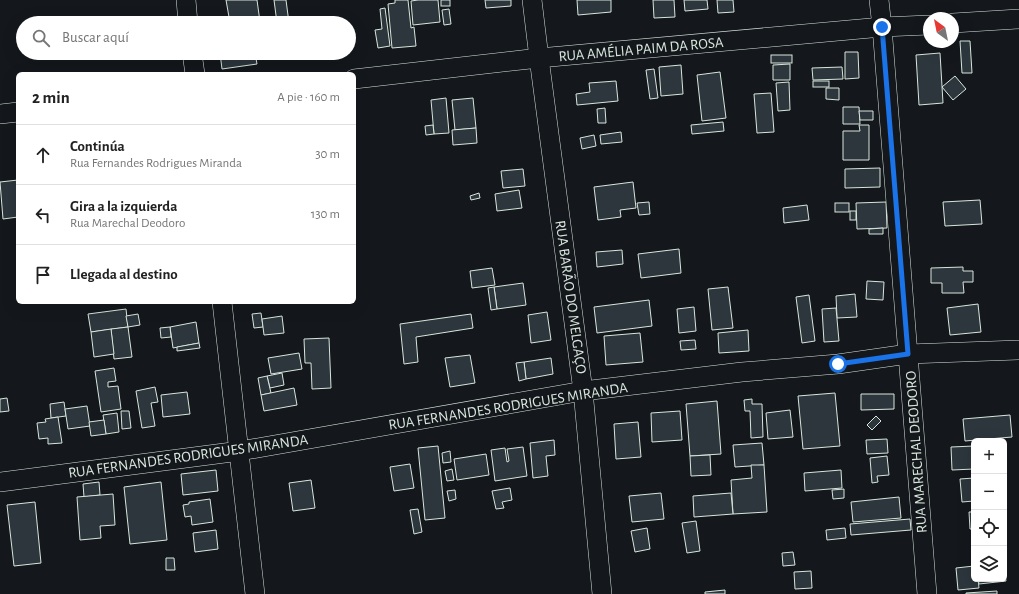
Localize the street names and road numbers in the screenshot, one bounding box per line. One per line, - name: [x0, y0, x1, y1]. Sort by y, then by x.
- street label: RUA AMÉLIA PAIM DA ROSA: [558, 33, 724, 64]
- street label: RUA BARÃO DO MELGAÇO: [552, 219, 590, 375]
- street label: RUA MARECHAL DEODORO: [903, 370, 930, 534]
- street label: RUA FERNANDES RODRIGUES MIRANDA: [387, 380, 629, 433]
- street label: RUA FERNANDES RODRIGUES MIRANDA: [67, 432, 309, 481]

